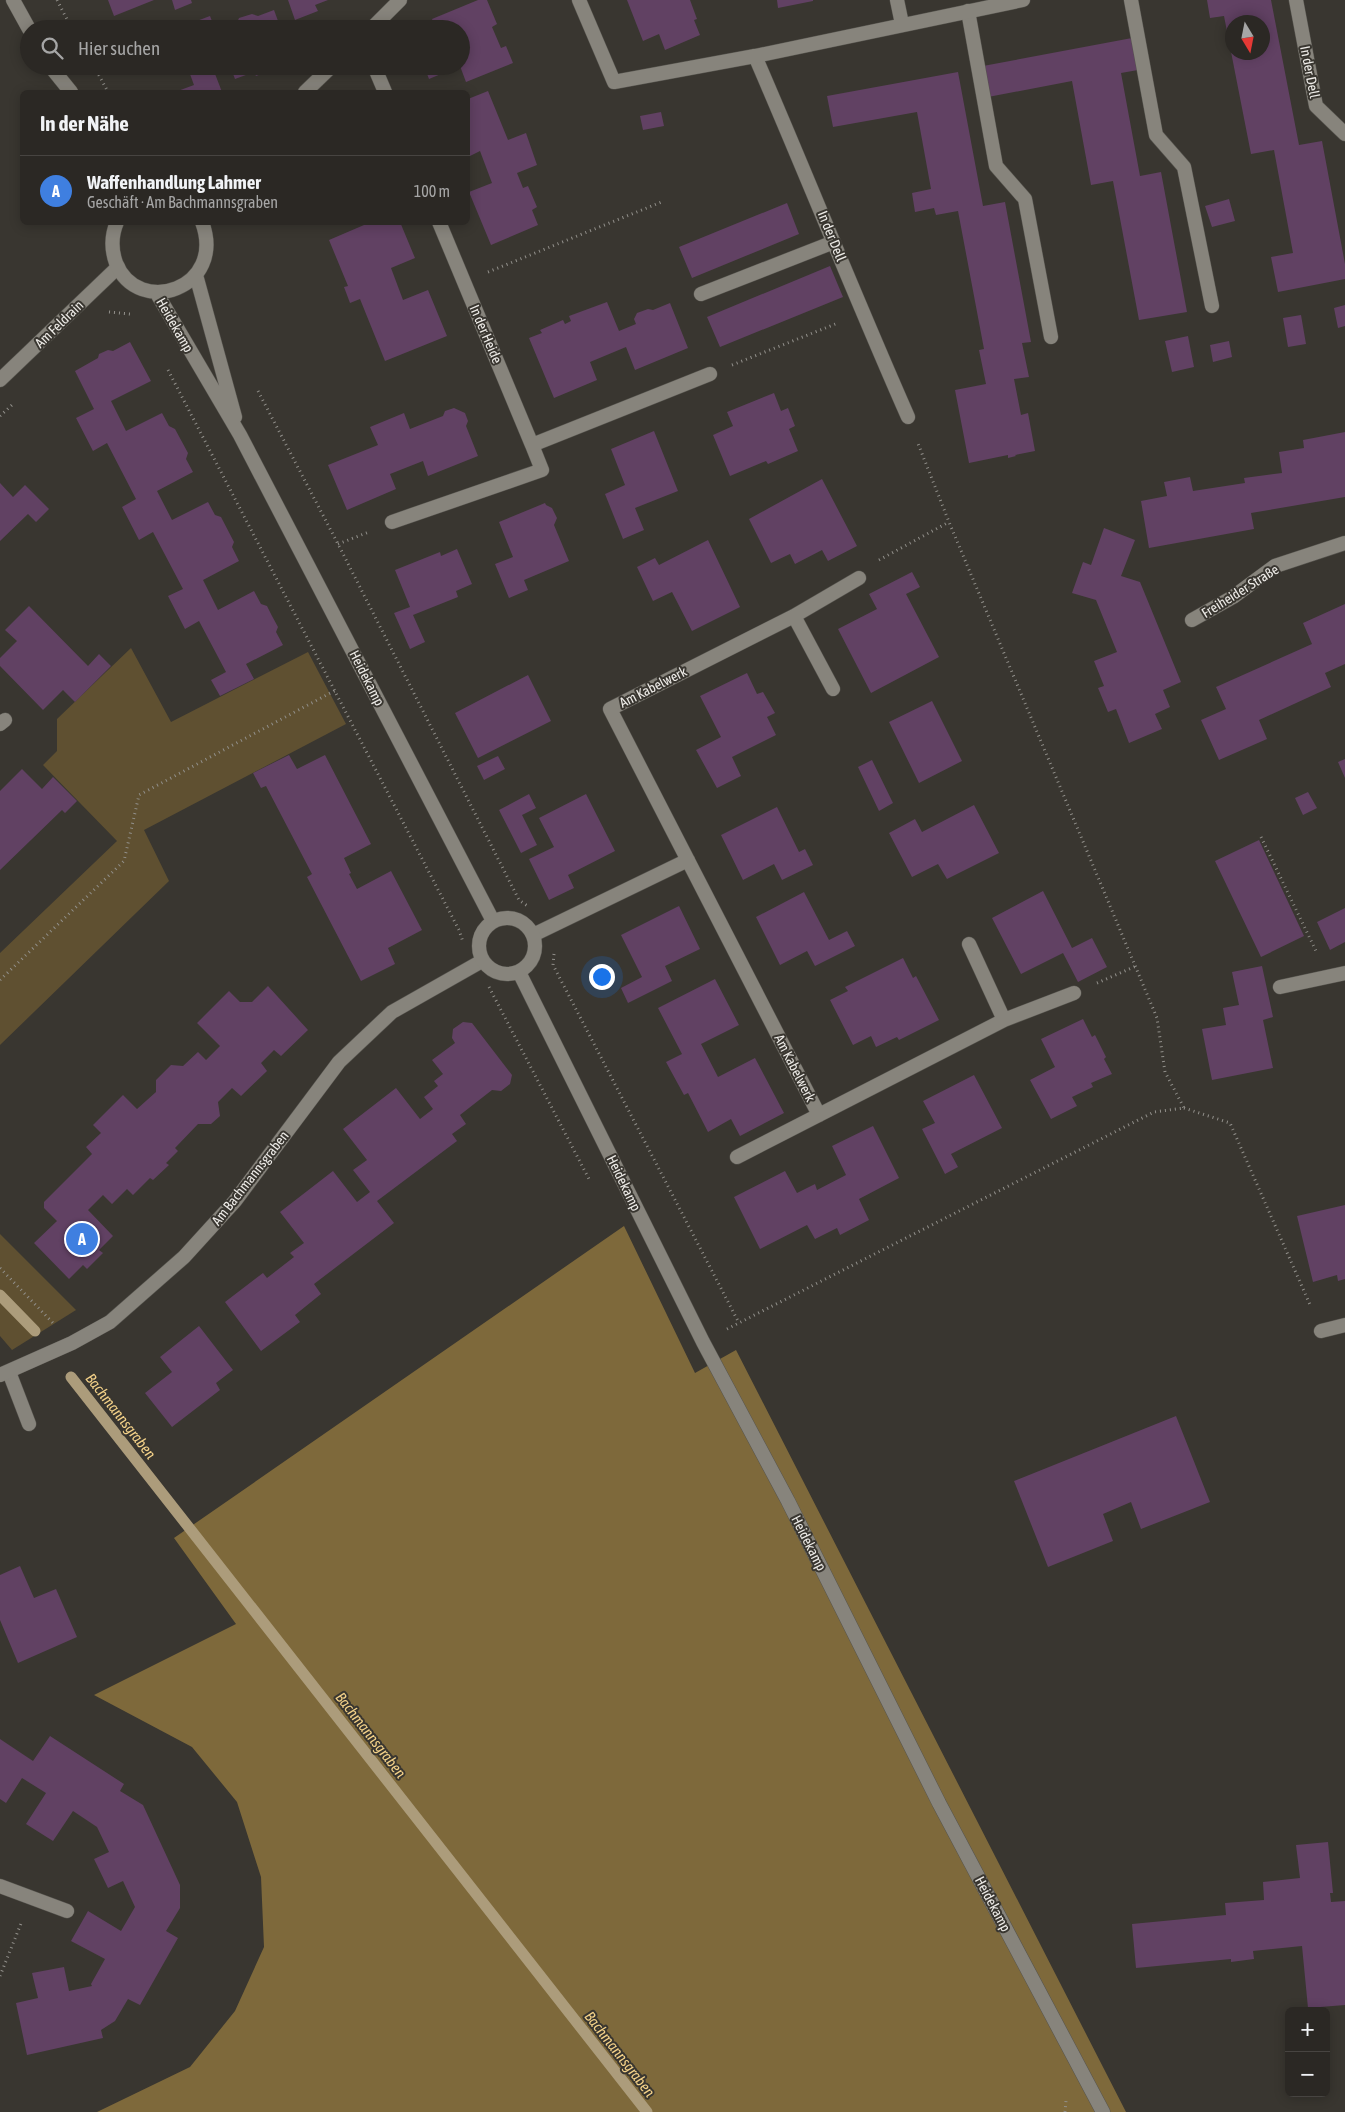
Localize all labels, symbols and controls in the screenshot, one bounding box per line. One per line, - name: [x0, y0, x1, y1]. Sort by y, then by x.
- north arrow: [1225, 15, 1270, 60]
- search box: [20, 20, 470, 75]
- icon: search: [38, 34, 66, 62]
- text: Hier suchen: [78, 37, 160, 59]
- street label: In der Dell: [1297, 44, 1323, 100]
- text: In der Nähe: [40, 111, 129, 135]
- text: Waffenhandlung Lahmer: [87, 171, 261, 193]
- text: A: [52, 182, 60, 200]
- text: 100 m: [414, 182, 450, 200]
- text: Geschäft · Am Bachmannsgraben: [87, 193, 278, 211]
- street label: In der Dell: [815, 208, 849, 264]
- street label: Heidekamp: [153, 295, 197, 355]
- street label: Am Feldrain: [31, 297, 87, 351]
- street label: In der Heide: [467, 302, 505, 366]
- street label: Freiheider Straße: [1199, 561, 1281, 621]
- street label: Heidekamp: [346, 648, 388, 709]
- street label: Am Kabelwerk: [617, 663, 689, 711]
- your location: [589, 964, 615, 990]
- street label: Am Kabelwerk: [771, 1032, 819, 1104]
- street label: Am Bachmannsgraben: [208, 1128, 292, 1228]
- street label: Heidekamp: [604, 1152, 645, 1214]
- pin: A: [66, 1220, 98, 1258]
- water label: Bachmannsgraben: [82, 1370, 160, 1462]
- street label: Heidekamp: [788, 1513, 830, 1574]
- water label: Bachmannsgraben: [332, 1689, 410, 1781]
- street label: Heidekamp: [972, 1874, 1014, 1935]
- map controls: [1285, 2007, 1330, 2097]
- button: +: [1285, 2007, 1330, 2052]
- water label: Bachmannsgraben: [581, 2008, 659, 2100]
- button: −: [1285, 2052, 1330, 2097]

